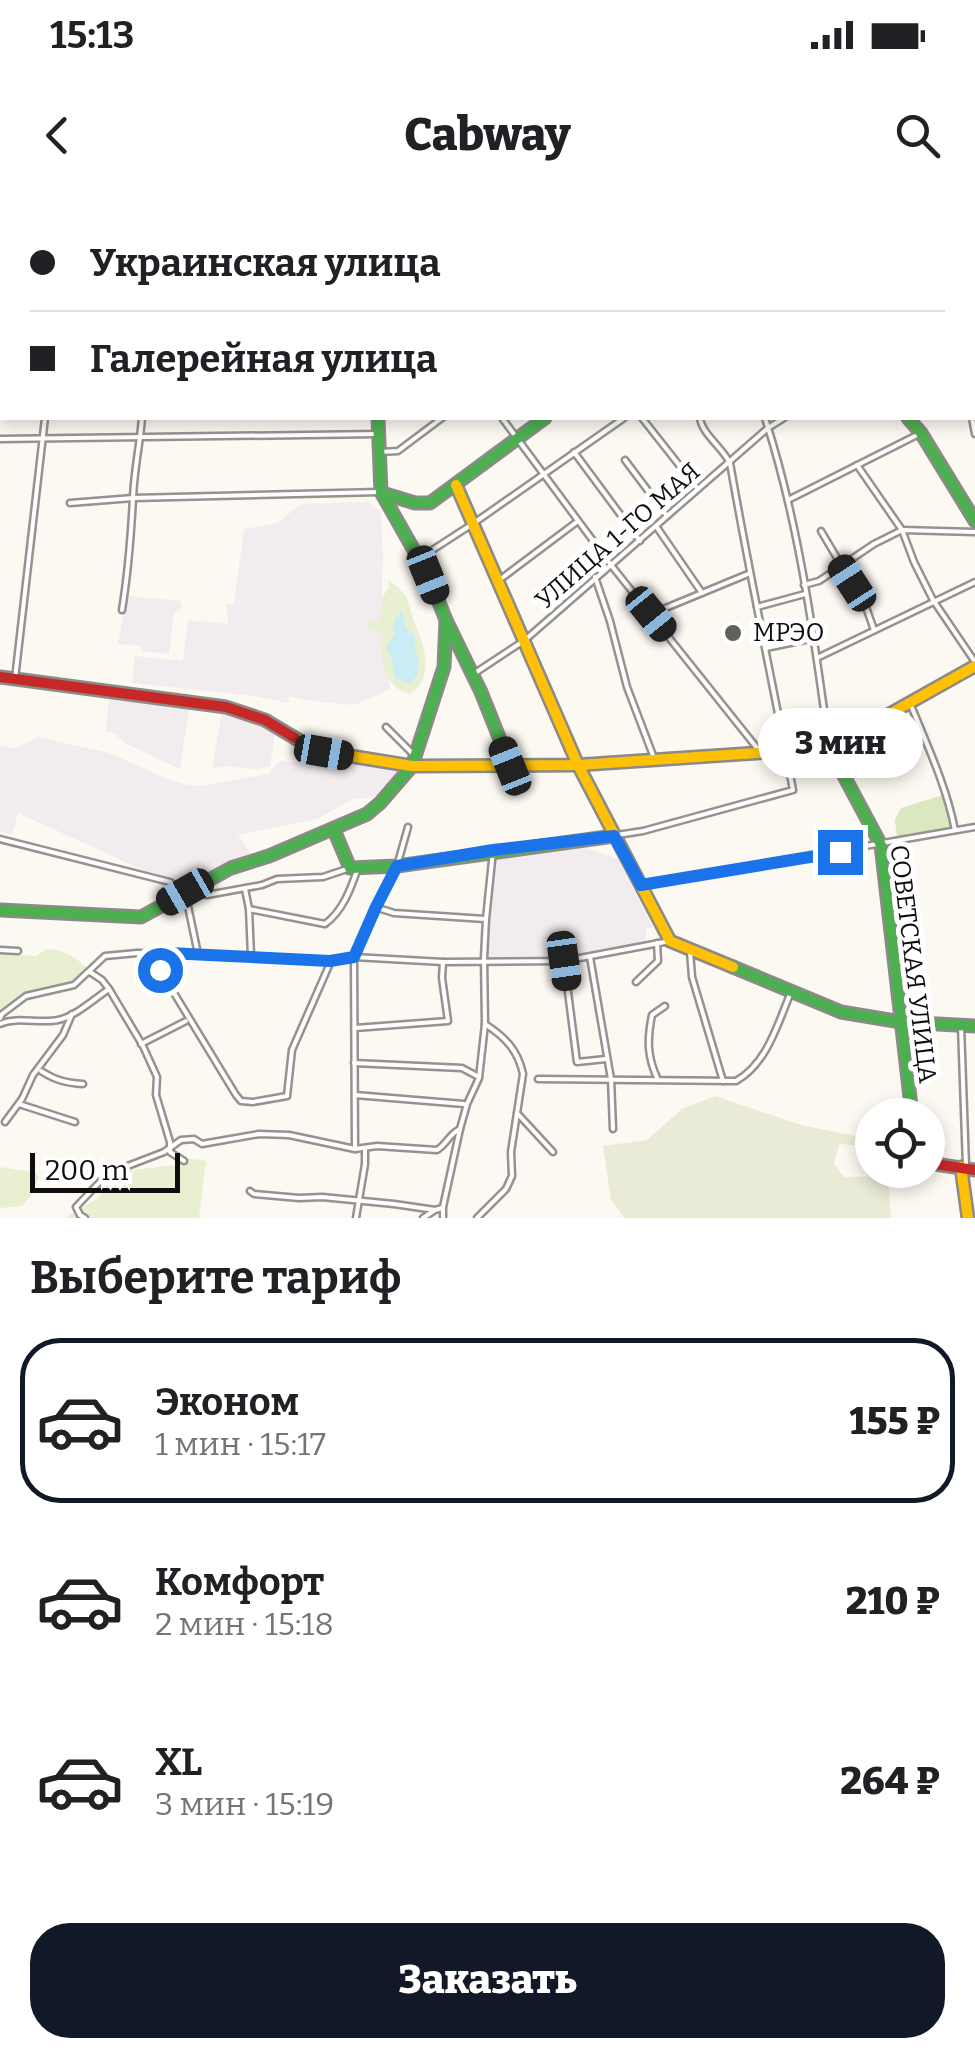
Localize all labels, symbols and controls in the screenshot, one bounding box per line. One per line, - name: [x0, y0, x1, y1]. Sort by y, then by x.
- text: 15:13: [50, 12, 134, 58]
- icon: back: [30, 108, 85, 163]
- text: Cabway: [404, 108, 571, 162]
- icon: search: [890, 108, 945, 163]
- text: Украинская улица: [90, 240, 441, 286]
- text: Галерейная улица: [90, 336, 437, 382]
- street label: УЛИЦА 1-ГО МАЯ: [530, 457, 706, 615]
- car: [403, 542, 453, 608]
- car: [823, 550, 881, 616]
- car: [620, 581, 682, 647]
- place label: МРЭО: [753, 618, 824, 648]
- marker: МРЭО: [722, 622, 744, 644]
- callout: 3 мин: [758, 707, 922, 777]
- text: 3 мин: [795, 724, 886, 762]
- car: [292, 732, 356, 772]
- car: [485, 733, 535, 799]
- route end: [818, 830, 863, 875]
- street label: СОВЕТСКАЯ УЛИЦА: [883, 843, 943, 1085]
- car: [152, 864, 218, 920]
- car: [545, 929, 583, 993]
- route start: [138, 948, 183, 993]
- map controls: [855, 1098, 945, 1188]
- button: locate: [855, 1098, 945, 1188]
- scale bar: [30, 1148, 180, 1193]
- text: 200 m: [45, 1154, 128, 1187]
- text: Выберите тариф: [30, 1251, 401, 1305]
- icon: car: [35, 1376, 125, 1466]
- text: Эконом: [155, 1379, 299, 1425]
- text: 155 ₽: [850, 1398, 940, 1444]
- text: 1 мин · 15:17: [155, 1425, 326, 1463]
- icon: car: [35, 1556, 125, 1646]
- text: Комфорт: [155, 1559, 324, 1605]
- text: 210 ₽: [846, 1578, 940, 1624]
- text: 2 мин · 15:18: [155, 1605, 334, 1643]
- icon: car: [35, 1736, 125, 1826]
- text: XL: [155, 1739, 202, 1785]
- text: 264 ₽: [840, 1758, 940, 1804]
- text: 3 мин · 15:19: [155, 1785, 334, 1823]
- button: Заказать: [30, 1923, 945, 2038]

